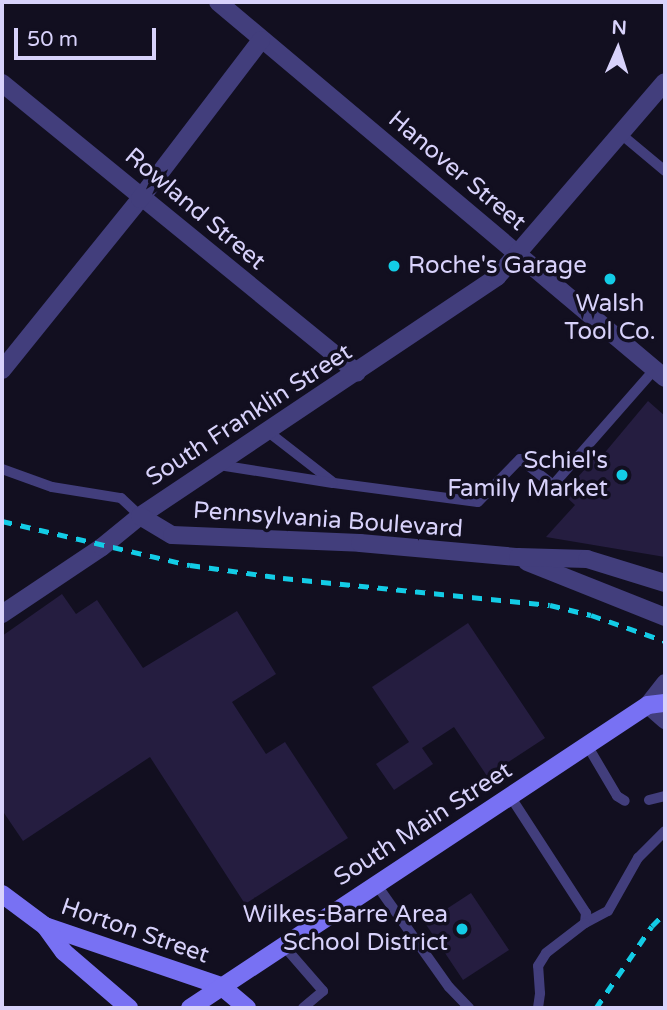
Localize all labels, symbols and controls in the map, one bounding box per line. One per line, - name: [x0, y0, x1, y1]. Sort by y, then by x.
- scale bar: [18, 14, 159, 58]
- north arrow: [583, 14, 653, 84]
- text: N: [611, 17, 627, 39]
- text: 50 m: [27, 27, 78, 52]
- street label: Hanover Street: [382, 105, 532, 237]
- street label: Rowland Street: [119, 142, 271, 276]
- place label: Roche's Garage: [408, 252, 587, 280]
- marker: Roche's Garage: [386, 258, 402, 274]
- marker: Walsh Tool Co.: [602, 271, 618, 287]
- place label: Walsh Tool Co.: [564, 290, 656, 346]
- street label: South Franklin Street: [141, 338, 357, 492]
- place label: Schiel's Family Market: [447, 447, 608, 503]
- marker: Schiel's Family Market: [614, 467, 630, 483]
- street label: Pennsylvania Boulevard: [192, 496, 464, 544]
- street label: South Main Street: [329, 756, 517, 892]
- street label: Horton Street: [57, 892, 213, 970]
- place label: Wilkes-Barre Area School District: [243, 901, 448, 957]
- marker: Wilkes-Barre Area School District: [454, 921, 470, 937]

